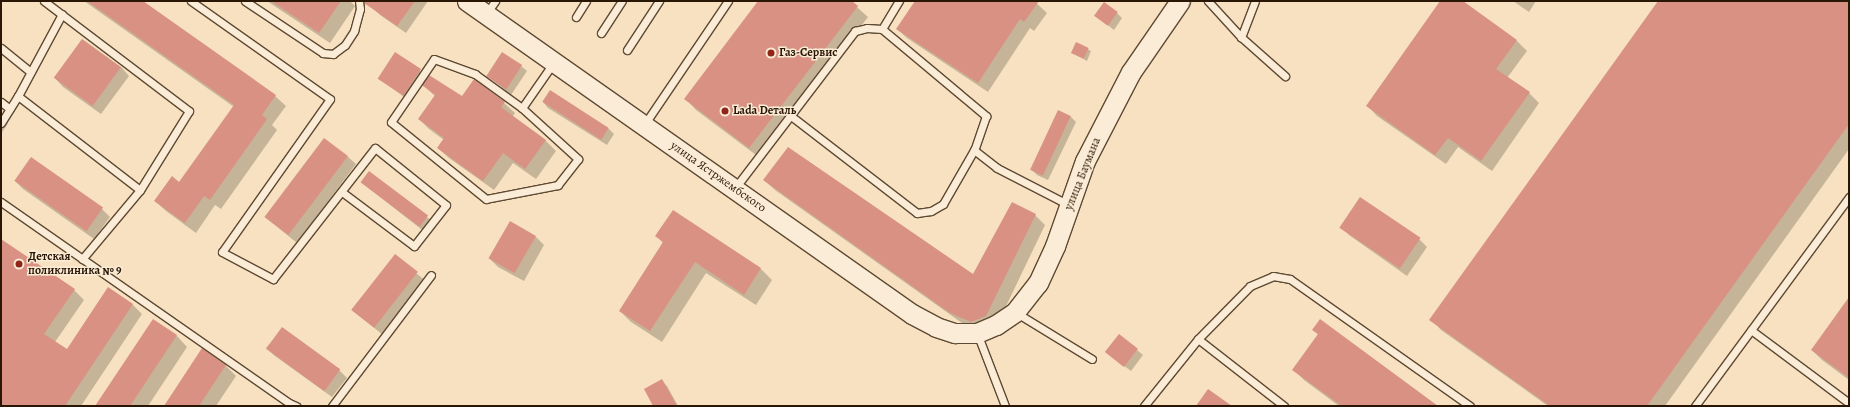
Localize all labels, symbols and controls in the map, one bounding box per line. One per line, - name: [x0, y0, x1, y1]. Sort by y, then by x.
- place label: Газ-Сервис: [779, 46, 837, 60]
- marker: Газ-Сервис: [766, 48, 776, 58]
- place label: Lada Dеталь: [733, 104, 796, 118]
- marker: Lada Dеталь: [720, 106, 730, 116]
- street label: улица Баумана: [1062, 136, 1104, 212]
- street label: улица Ястржембского: [667, 139, 769, 215]
- place label: Детская поликлиника № 9: [28, 250, 122, 278]
- marker: Детская поликлиника № 9: [13, 258, 25, 270]

